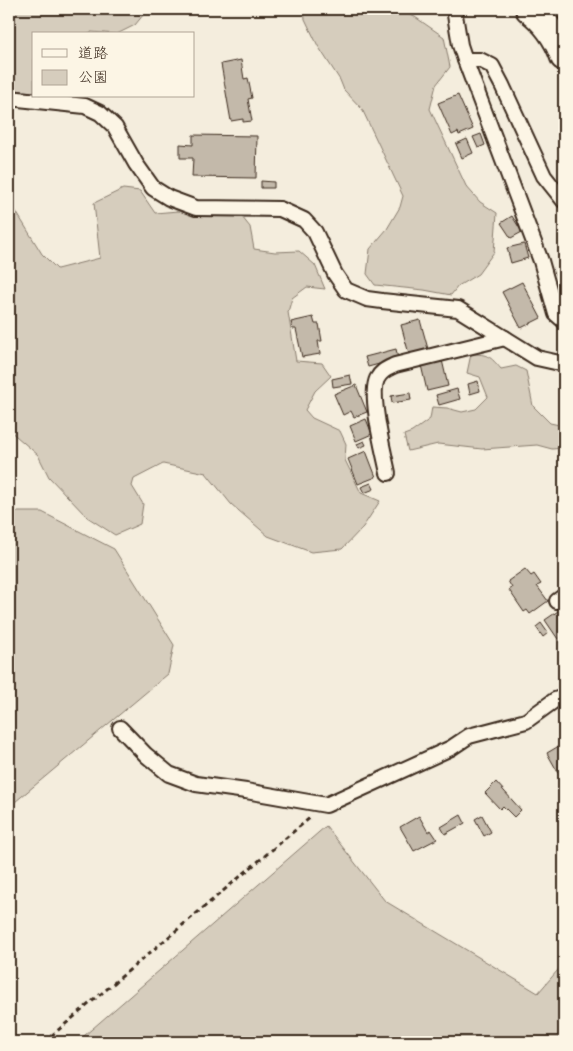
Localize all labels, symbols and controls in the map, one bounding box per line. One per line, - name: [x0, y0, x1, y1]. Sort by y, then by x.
- legend: [32, 32, 195, 98]
- text: 道路: [78, 40, 108, 63]
- text: 公園: [78, 64, 108, 87]

